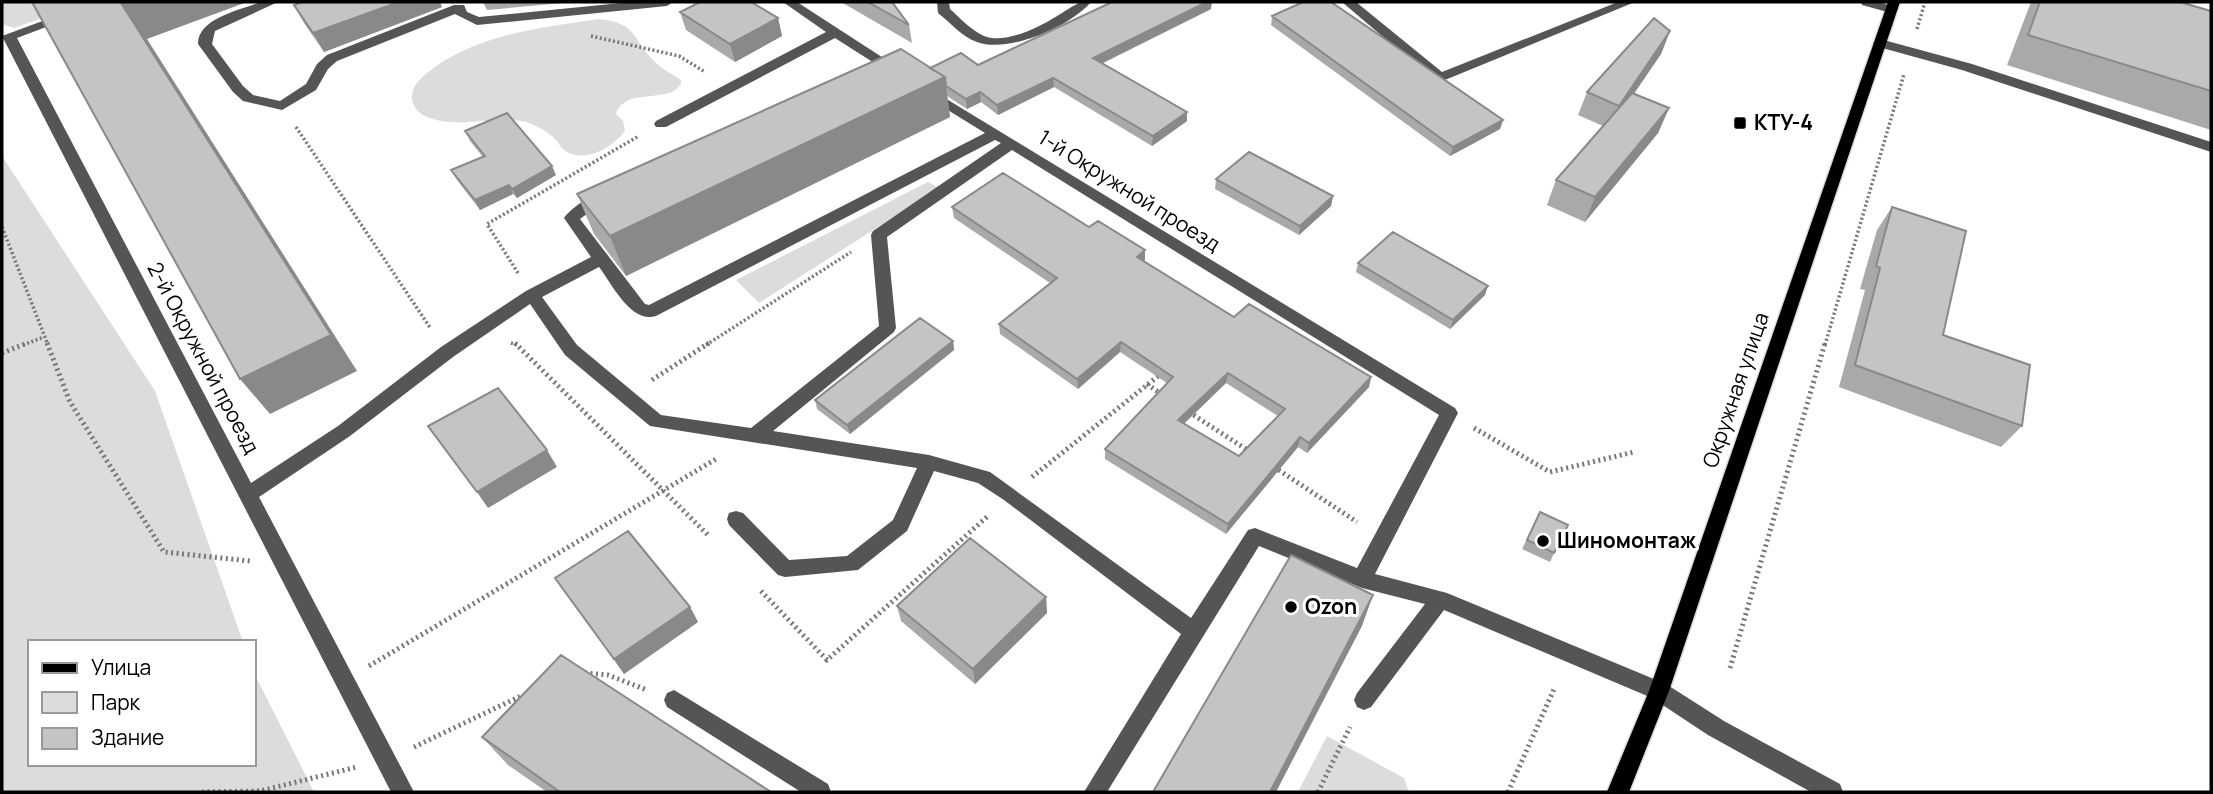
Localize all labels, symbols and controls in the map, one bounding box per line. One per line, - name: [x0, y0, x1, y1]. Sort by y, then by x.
- place label: КТУ-4: [1754, 108, 1813, 136]
- marker: КТУ-4: [1732, 115, 1748, 131]
- street label: 1-й Окружной проезд: [1033, 123, 1226, 258]
- street label: 2-й Окружной проезд: [141, 257, 266, 458]
- street label: Окружная улица: [1695, 308, 1775, 471]
- place label: Шиномонтаж: [1557, 526, 1696, 554]
- marker: Шиномонтаж: [1535, 533, 1551, 549]
- place label: Ozon: [1305, 592, 1357, 620]
- marker: Ozon: [1283, 599, 1299, 615]
- legend: [28, 640, 256, 766]
- text: Улица: [91, 653, 151, 681]
- text: Парк: [91, 688, 141, 716]
- text: Здание: [91, 723, 164, 751]

